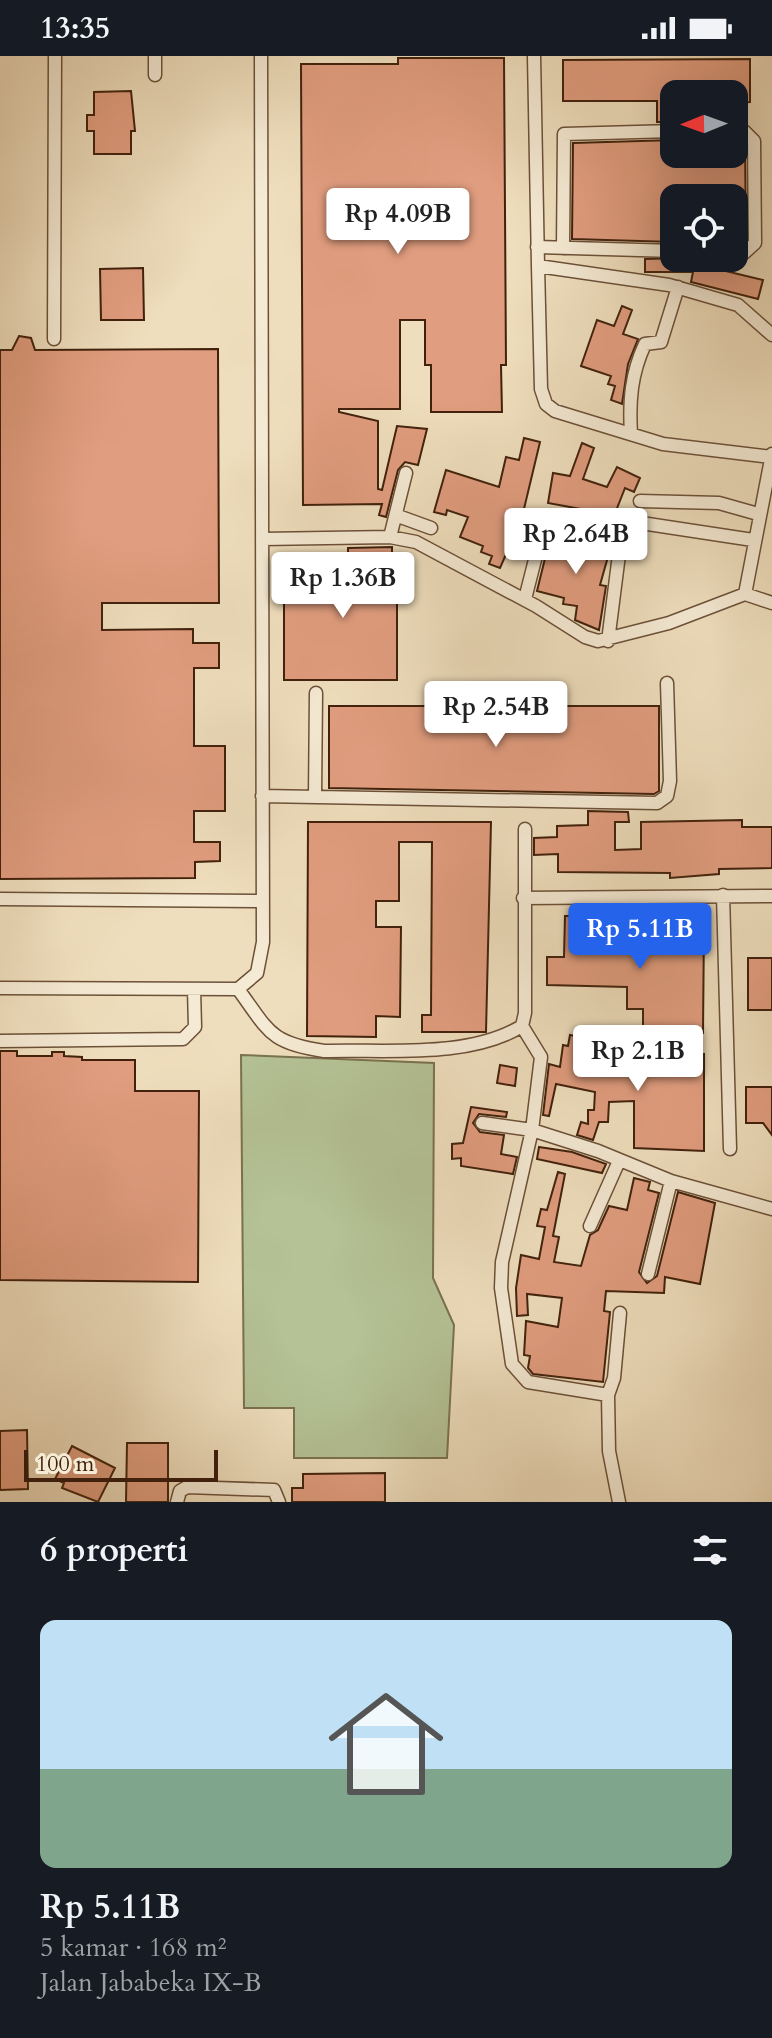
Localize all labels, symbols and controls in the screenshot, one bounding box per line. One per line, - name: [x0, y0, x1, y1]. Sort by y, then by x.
- text: 13:35: [40, 8, 110, 49]
- north arrow: [660, 80, 748, 168]
- map controls: [660, 80, 748, 272]
- button: locate: [660, 184, 748, 272]
- pin: Rp 4.09B: [315, 188, 481, 256]
- text: Rp 4.09B: [344, 196, 452, 231]
- pin: Rp 2.64B: [493, 508, 659, 576]
- text: Rp 2.64B: [522, 516, 630, 551]
- pin: Rp 1.36B: [260, 552, 426, 620]
- text: Rp 1.36B: [289, 560, 397, 595]
- pin: Rp 2.54B: [413, 681, 579, 749]
- text: Rp 2.54B: [442, 689, 550, 724]
- pin: Rp 5.11B: [557, 903, 723, 971]
- text: Rp 5.11B: [586, 911, 694, 946]
- pin: Rp 2.1B: [564, 1025, 712, 1093]
- text: Rp 2.1B: [591, 1033, 685, 1068]
- scale bar: [24, 1446, 218, 1482]
- text: 100 m: [36, 1449, 94, 1479]
- text: 6 properti: [40, 1527, 188, 1573]
- icon: filters: [688, 1528, 732, 1572]
- icon: home: [314, 1672, 458, 1816]
- text: Rp 5.11B: [40, 1884, 180, 1930]
- text: 5 kamar · 168 m²: [40, 1930, 226, 1965]
- text: Jalan Jababeka IX-B: [40, 1965, 261, 2000]

